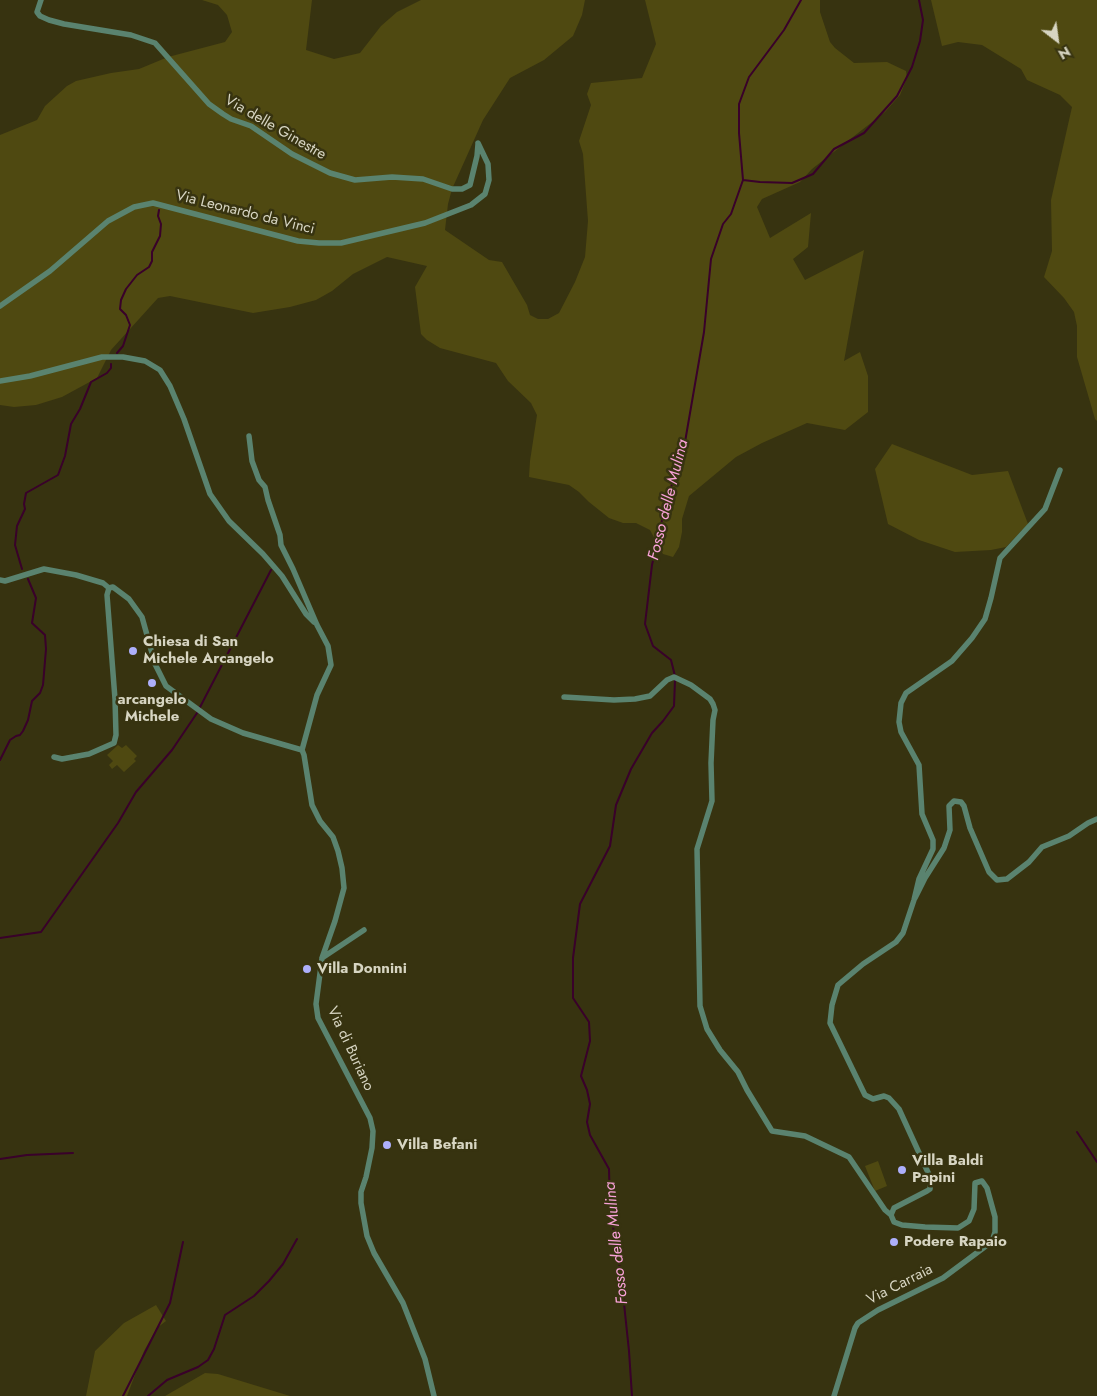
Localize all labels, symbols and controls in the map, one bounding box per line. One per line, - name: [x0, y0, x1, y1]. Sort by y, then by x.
- north arrow: [1032, 15, 1082, 65]
- text: N: [1055, 42, 1074, 64]
- street label: Via delle Ginestre: [221, 92, 329, 164]
- street label: Via Leonardo da Vinci: [174, 187, 316, 239]
- water label: Fosso delle Mulina: [645, 438, 693, 562]
- place label: Chiesa di San Michele Arcangelo: [143, 633, 274, 668]
- marker: Chiesa di San Michele Arcangelo: [127, 645, 139, 657]
- marker: arcangelo Michele: [146, 677, 158, 689]
- place label: arcangelo Michele: [118, 691, 186, 726]
- place label: Villa Donnini: [317, 960, 407, 978]
- marker: Villa Donnini: [301, 963, 313, 975]
- street label: Via di Buriano: [323, 1004, 377, 1094]
- place label: Villa Befani: [397, 1136, 477, 1154]
- marker: Villa Befani: [381, 1139, 393, 1151]
- place label: Villa Baldi Papini: [912, 1152, 983, 1187]
- marker: Villa Baldi Papini: [896, 1164, 908, 1176]
- water label: Fosso delle Mulina: [601, 1180, 633, 1306]
- place label: Podere Rapaio: [904, 1233, 1007, 1251]
- marker: Podere Rapaio: [888, 1236, 900, 1248]
- street label: Via Carraia: [864, 1261, 936, 1309]

